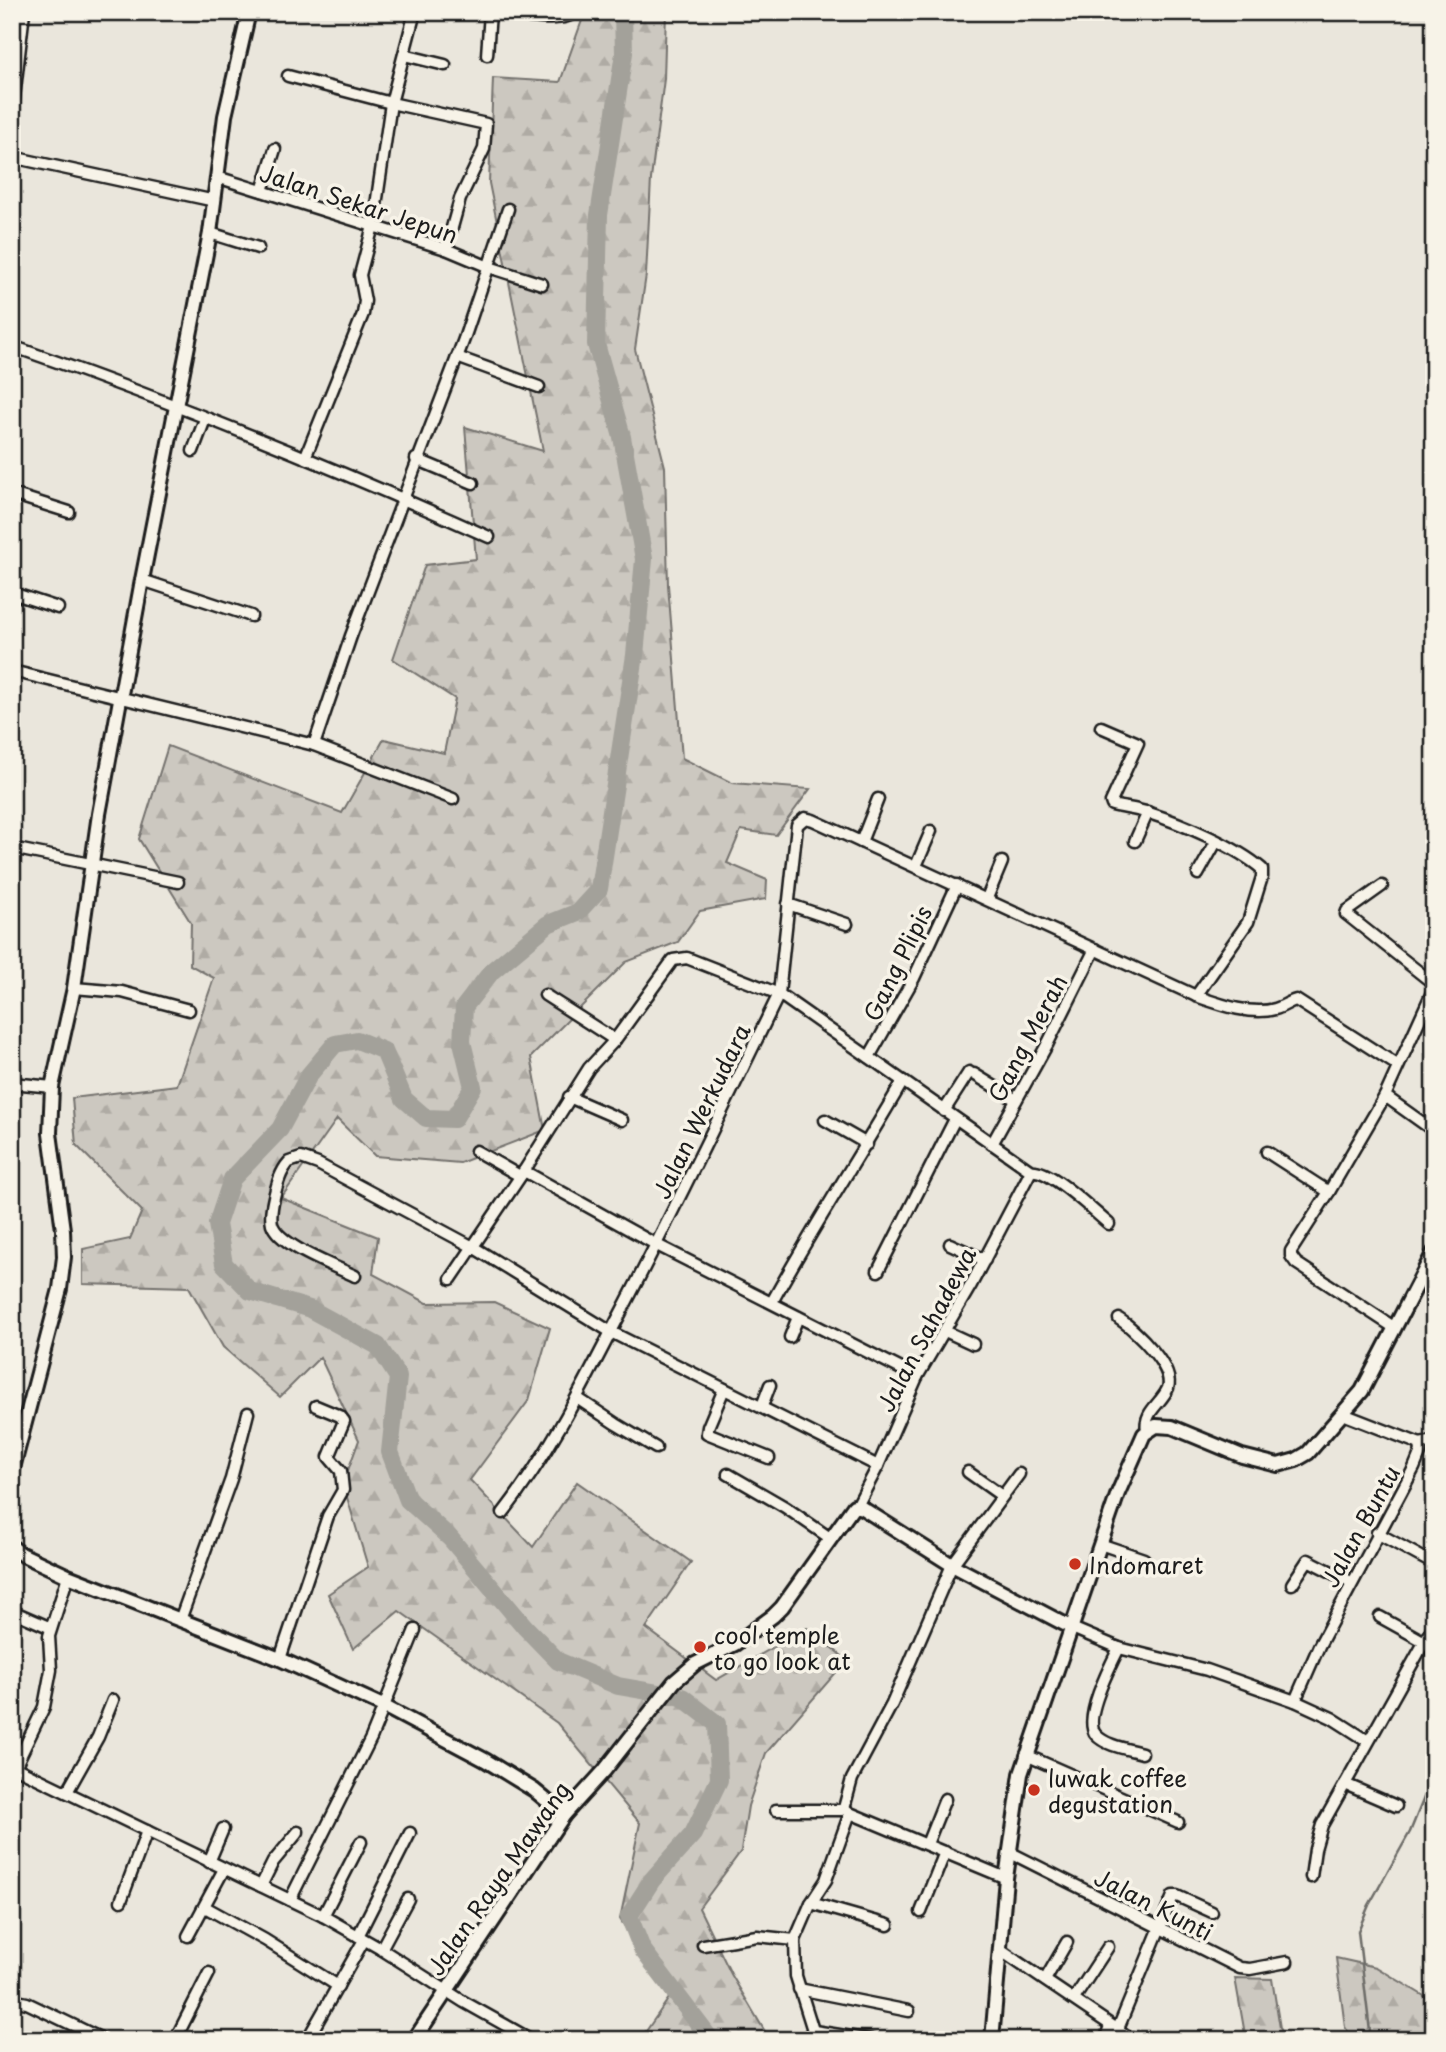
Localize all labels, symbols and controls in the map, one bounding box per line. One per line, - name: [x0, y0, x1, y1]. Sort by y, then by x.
- street label: Jalan Sekar Jepun: [255, 154, 463, 252]
- street label: Gang Plipis: [854, 899, 940, 1027]
- street label: Gang Merah: [979, 968, 1075, 1108]
- street label: Jalan Werkudara: [643, 1017, 759, 1204]
- street label: Jalan Sahadewa: [868, 1240, 984, 1418]
- street label: Jalan Buntu: [1312, 1459, 1408, 1593]
- place label: Indomaret: [1089, 1547, 1203, 1582]
- marker: Indomaret: [1067, 1556, 1083, 1572]
- place label: cool temple to go look at: [714, 1617, 851, 1678]
- marker: cool temple to go look at: [692, 1639, 708, 1655]
- place label: luwak coffee degustation: [1048, 1760, 1187, 1821]
- street label: Jalan Raya Mawang: [418, 1774, 578, 1982]
- marker: luwak coffee degustation: [1026, 1782, 1042, 1798]
- street label: Jalan Kunti: [1089, 1859, 1219, 1949]

